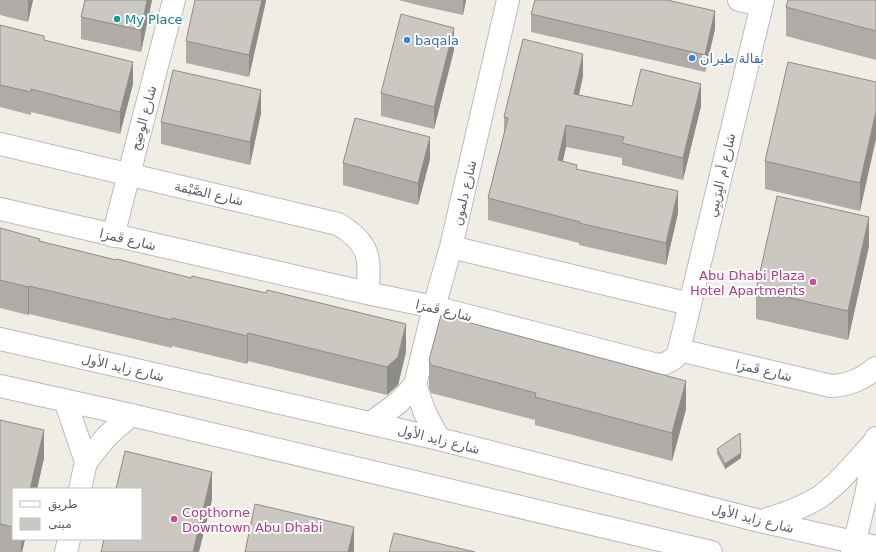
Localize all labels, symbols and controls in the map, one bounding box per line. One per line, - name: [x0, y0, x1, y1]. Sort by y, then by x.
- place label: My Place: [125, 12, 183, 27]
- marker: My Place: [112, 14, 122, 24]
- place label: baqala: [415, 33, 459, 48]
- marker: baqala: [402, 35, 412, 45]
- place label: بقالة طيران: [700, 51, 764, 67]
- marker: بقالة طيران: [687, 53, 697, 63]
- street label: شارع الوِضِح: [128, 84, 161, 153]
- street label: شارع أم اليِرَيبِي: [704, 131, 740, 219]
- street label: شارع دلمون: [450, 159, 480, 227]
- street label: شارع الصَّيْمَة: [173, 178, 245, 210]
- street label: شارع قَمرَا: [98, 226, 158, 254]
- place label: Abu Dhabi Plaza Hotel Apartments: [690, 268, 805, 298]
- marker: Abu Dhabi Plaza Hotel Apartments: [808, 277, 818, 287]
- street label: شارع قَمرَا: [414, 297, 474, 325]
- street label: شارع زايد الأول: [80, 350, 166, 385]
- street label: شارع قَمرَا: [734, 357, 794, 385]
- street label: شارع زايد الأول: [396, 421, 482, 458]
- legend: [12, 488, 142, 540]
- text: طريق: [48, 497, 78, 512]
- street label: شارع زايد الأول: [710, 500, 796, 537]
- place label: Copthorne Downtown Abu Dhabi: [182, 505, 323, 535]
- marker: Copthorne Downtown Abu Dhabi: [169, 514, 179, 524]
- text: مبنى: [48, 517, 72, 531]

